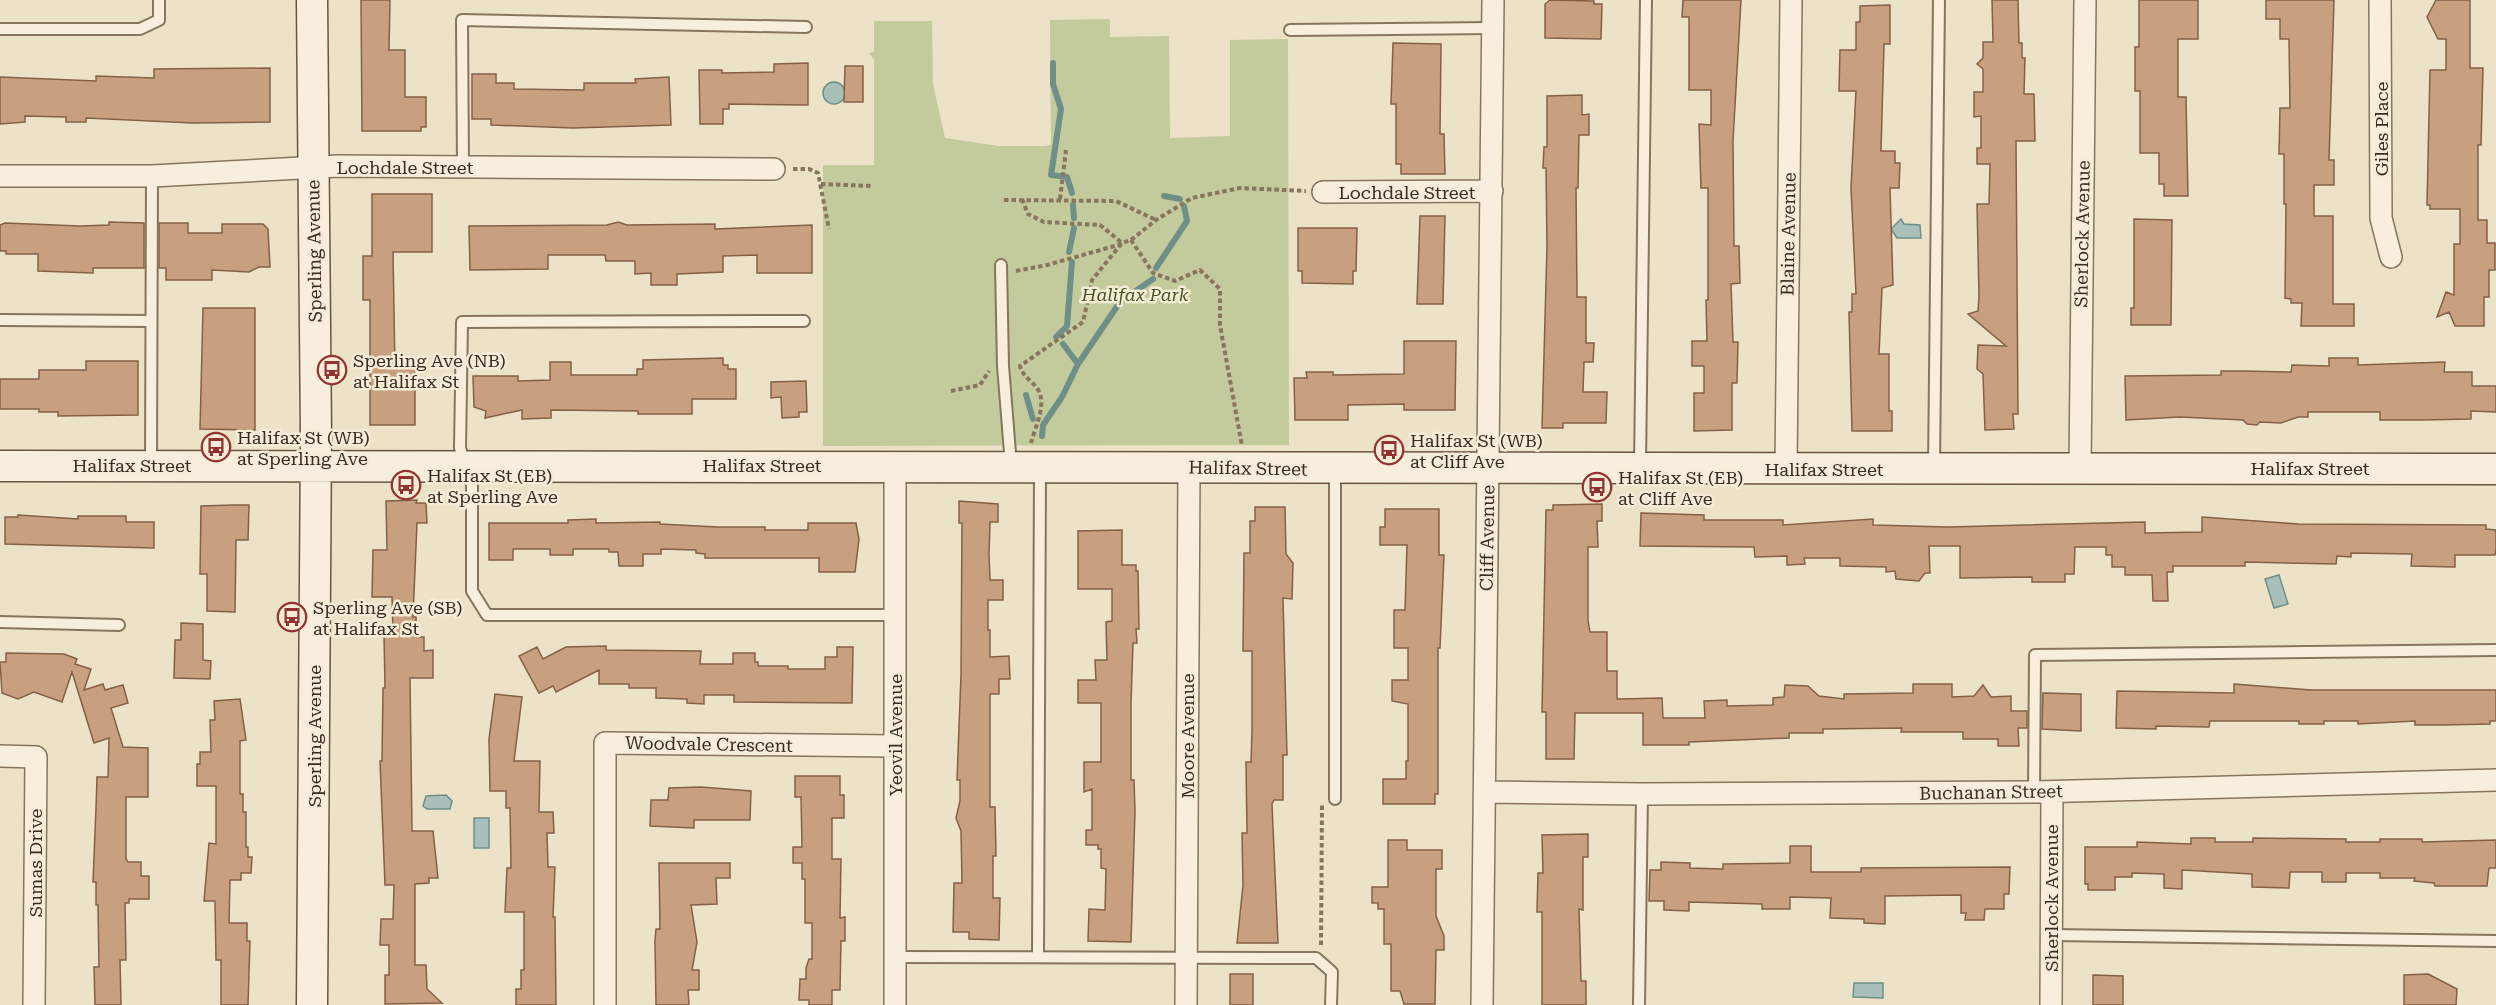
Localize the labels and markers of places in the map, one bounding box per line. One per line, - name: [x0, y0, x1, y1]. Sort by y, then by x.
- place label: Sperling Ave (NB) at Halifax St: [353, 350, 506, 392]
- bus stop icon: Sperling Ave (NB) at Halifax St: [316, 354, 348, 386]
- place label: Halifax St (WB) at Sperling Ave: [237, 427, 370, 469]
- place label: Halifax St (WB) at Cliff Ave: [1410, 430, 1543, 472]
- bus stop icon: Halifax St (WB) at Sperling Ave: [200, 431, 232, 463]
- bus stop icon: Halifax St (WB) at Cliff Ave: [1373, 434, 1405, 466]
- place label: Halifax St (EB) at Sperling Ave: [427, 465, 558, 507]
- place label: Halifax St (EB) at Cliff Ave: [1618, 467, 1743, 509]
- bus stop icon: Halifax St (EB) at Sperling Ave: [390, 469, 422, 501]
- bus stop icon: Halifax St (EB) at Cliff Ave: [1581, 471, 1613, 503]
- place label: Sperling Ave (SB) at Halifax St: [313, 597, 462, 639]
- bus stop icon: Sperling Ave (SB) at Halifax St: [276, 601, 308, 633]

